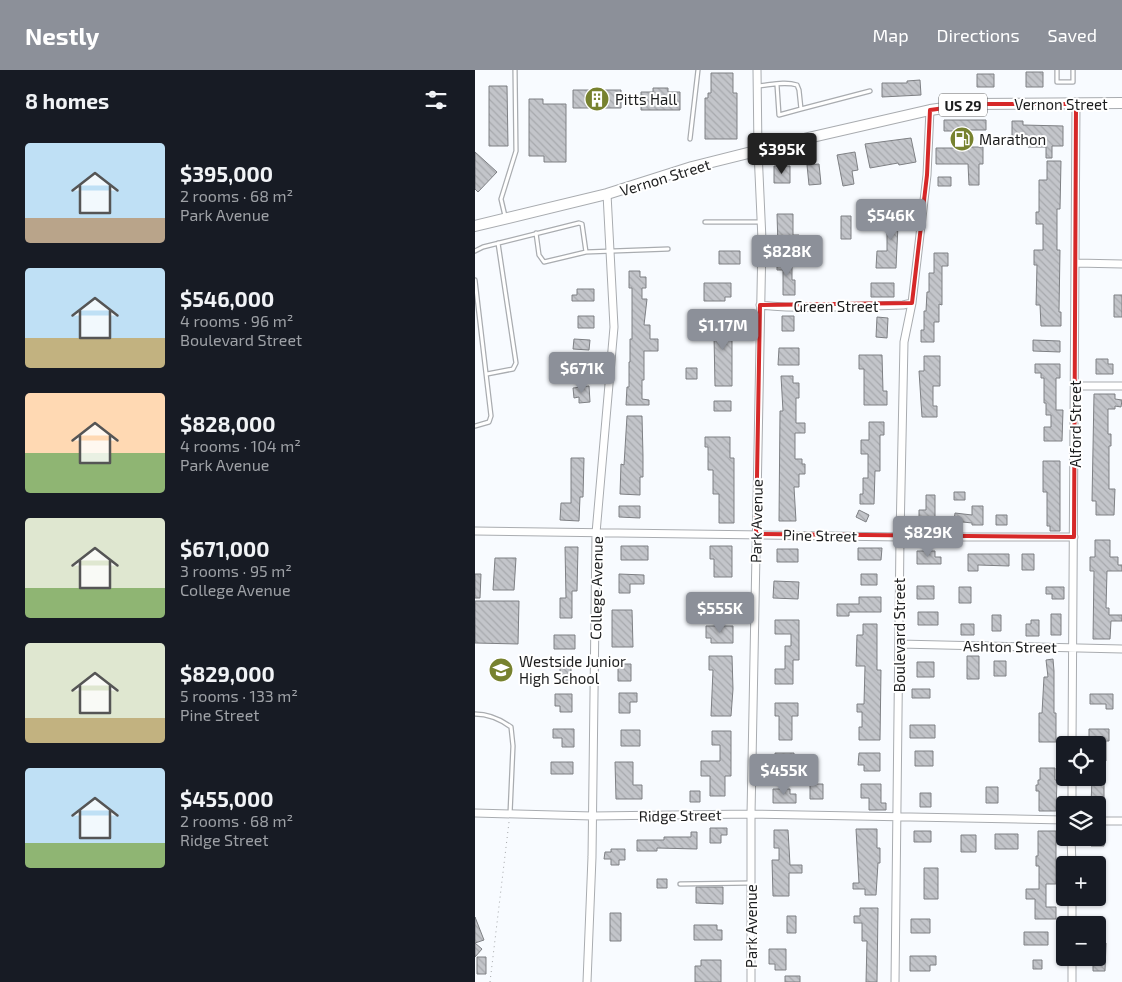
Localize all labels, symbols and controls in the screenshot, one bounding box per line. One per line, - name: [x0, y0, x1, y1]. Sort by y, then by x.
- text: Nestly: [25, 21, 99, 50]
- text: Map: [872, 24, 909, 46]
- text: Directions: [937, 24, 1020, 46]
- text: Saved: [1048, 24, 1097, 46]
- icon: filters: [422, 86, 450, 114]
- building icon: Pitts Hall: [584, 86, 610, 112]
- text: 8 homes: [25, 88, 109, 113]
- place label: Pitts Hall: [615, 90, 678, 108]
- road number: US 29: [939, 94, 987, 116]
- street label: Vernon Street: [1014, 95, 1108, 113]
- fuel station icon: Marathon: [949, 126, 975, 152]
- place label: Marathon: [979, 130, 1046, 148]
- pin: $395K: [747, 132, 817, 175]
- text: $395K: [759, 139, 805, 158]
- street label: Vernon Street: [618, 155, 713, 199]
- text: $395,000: [180, 161, 273, 186]
- icon: home: [65, 163, 125, 223]
- text: 2 rooms · 68 m²: [180, 186, 293, 205]
- pin: $546K: [856, 198, 926, 241]
- text: Park Avenue: [180, 205, 269, 224]
- text: $546K: [867, 205, 915, 224]
- pin: $828K: [752, 234, 822, 277]
- text: $828K: [763, 241, 811, 260]
- text: $546,000: [180, 286, 274, 311]
- icon: home: [65, 288, 125, 348]
- street label: Green Street: [793, 297, 879, 315]
- pin: $1.17M: [682, 308, 764, 351]
- text: 4 rooms · 96 m²: [180, 311, 293, 330]
- text: $1.17M: [698, 315, 748, 334]
- text: Boulevard Street: [180, 330, 302, 349]
- pin: $671K: [547, 352, 617, 394]
- text: $671K: [560, 358, 604, 377]
- street label: Alford Street: [1066, 380, 1084, 468]
- text: $828,000: [180, 411, 275, 436]
- icon: home: [65, 413, 125, 473]
- text: 4 rooms · 104 m²: [180, 436, 301, 455]
- text: Park Avenue: [180, 455, 269, 474]
- street label: Park Avenue: [746, 479, 766, 563]
- pin: $829K: [893, 516, 963, 558]
- text: $829K: [904, 522, 952, 541]
- street label: Pine Street: [783, 525, 858, 545]
- text: $671,000: [180, 536, 270, 561]
- street label: College Avenue: [586, 536, 606, 640]
- icon: home: [65, 538, 125, 598]
- text: 3 rooms · 95 m²: [180, 561, 292, 580]
- street label: Boulevard Street: [890, 577, 908, 692]
- text: College Avenue: [180, 580, 291, 599]
- pin: $555K: [685, 592, 755, 634]
- text: $555K: [697, 598, 743, 617]
- street label: Ashton Street: [963, 636, 1057, 656]
- place label: Westside Junior High School: [519, 652, 626, 687]
- school or university icon: Westside Junior High School: [488, 657, 514, 683]
- text: $829,000: [180, 661, 275, 686]
- icon: home: [65, 663, 125, 723]
- text: 5 rooms · 133 m²: [180, 686, 298, 705]
- text: Pine Street: [180, 705, 259, 724]
- map controls: [1056, 736, 1106, 966]
- button: locate: [1056, 736, 1106, 786]
- pin: $455K: [749, 754, 819, 796]
- text: $455K: [760, 760, 808, 779]
- text: $455,000: [180, 786, 274, 811]
- icon: home: [65, 788, 125, 848]
- button: layers: [1056, 796, 1106, 846]
- street label: Ridge Street: [638, 805, 722, 825]
- text: 2 rooms · 68 m²: [180, 811, 293, 830]
- text: Ridge Street: [180, 830, 269, 849]
- button: +: [1056, 856, 1106, 906]
- street label: Park Avenue: [742, 884, 760, 968]
- button: −: [1056, 916, 1106, 966]

